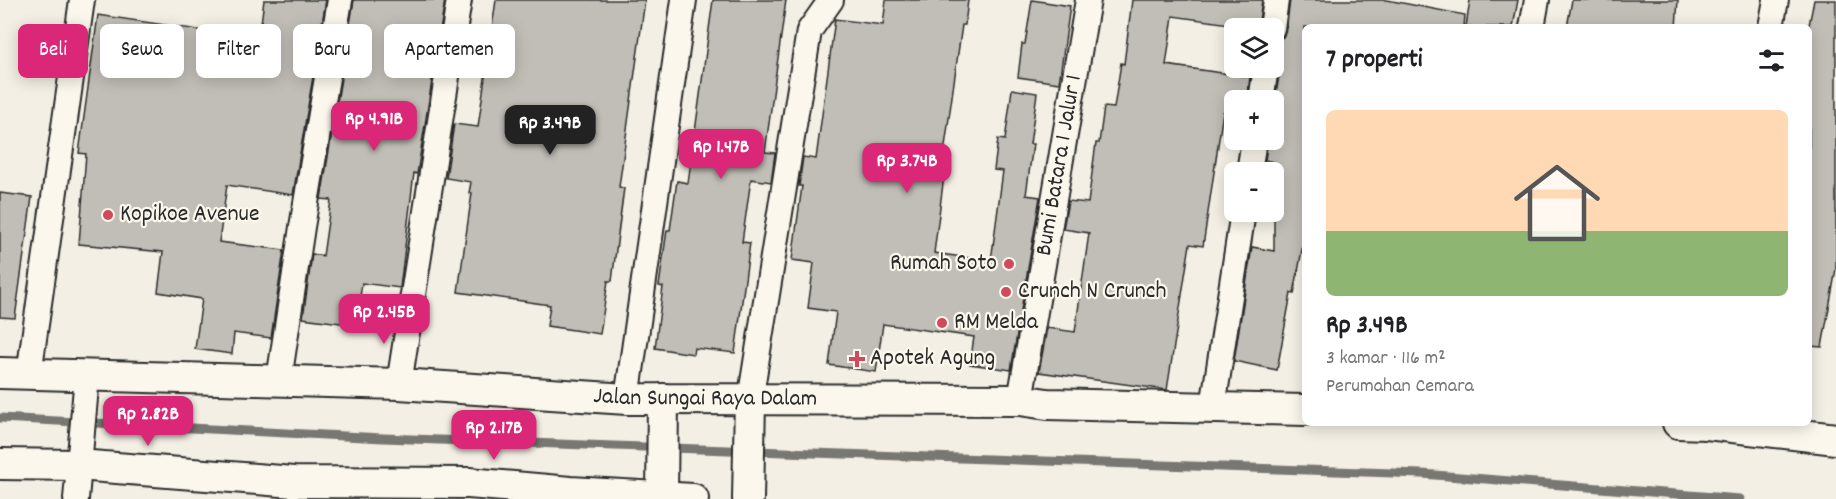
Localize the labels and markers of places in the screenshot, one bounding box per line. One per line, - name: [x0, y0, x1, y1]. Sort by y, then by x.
- pin: Rp 4.91B: [312, 101, 436, 152]
- pin: Rp 3.49B: [488, 105, 612, 156]
- pin: Rp 1.47B: [659, 129, 783, 180]
- pin: Rp 3.74B: [845, 143, 969, 194]
- place label: Kopikoe Avenue: [120, 198, 259, 232]
- marker: Kopikoe Avenue: [101, 208, 115, 222]
- place label: Rumah Soto: [890, 247, 997, 281]
- marker: Rumah Soto: [1002, 257, 1016, 271]
- place label: Crunch N Crunch: [1018, 275, 1167, 309]
- marker: Crunch N Crunch: [999, 285, 1013, 299]
- pin: Rp 2.45B: [322, 294, 446, 345]
- place label: RM Melda: [954, 306, 1039, 340]
- marker: RM Melda: [935, 316, 949, 330]
- place label: Apotek Agung: [870, 342, 995, 376]
- marker: Apotek Agung: [848, 350, 866, 368]
- pin: Rp 2.82B: [86, 396, 210, 447]
- pin: Rp 2.17B: [432, 410, 556, 461]

